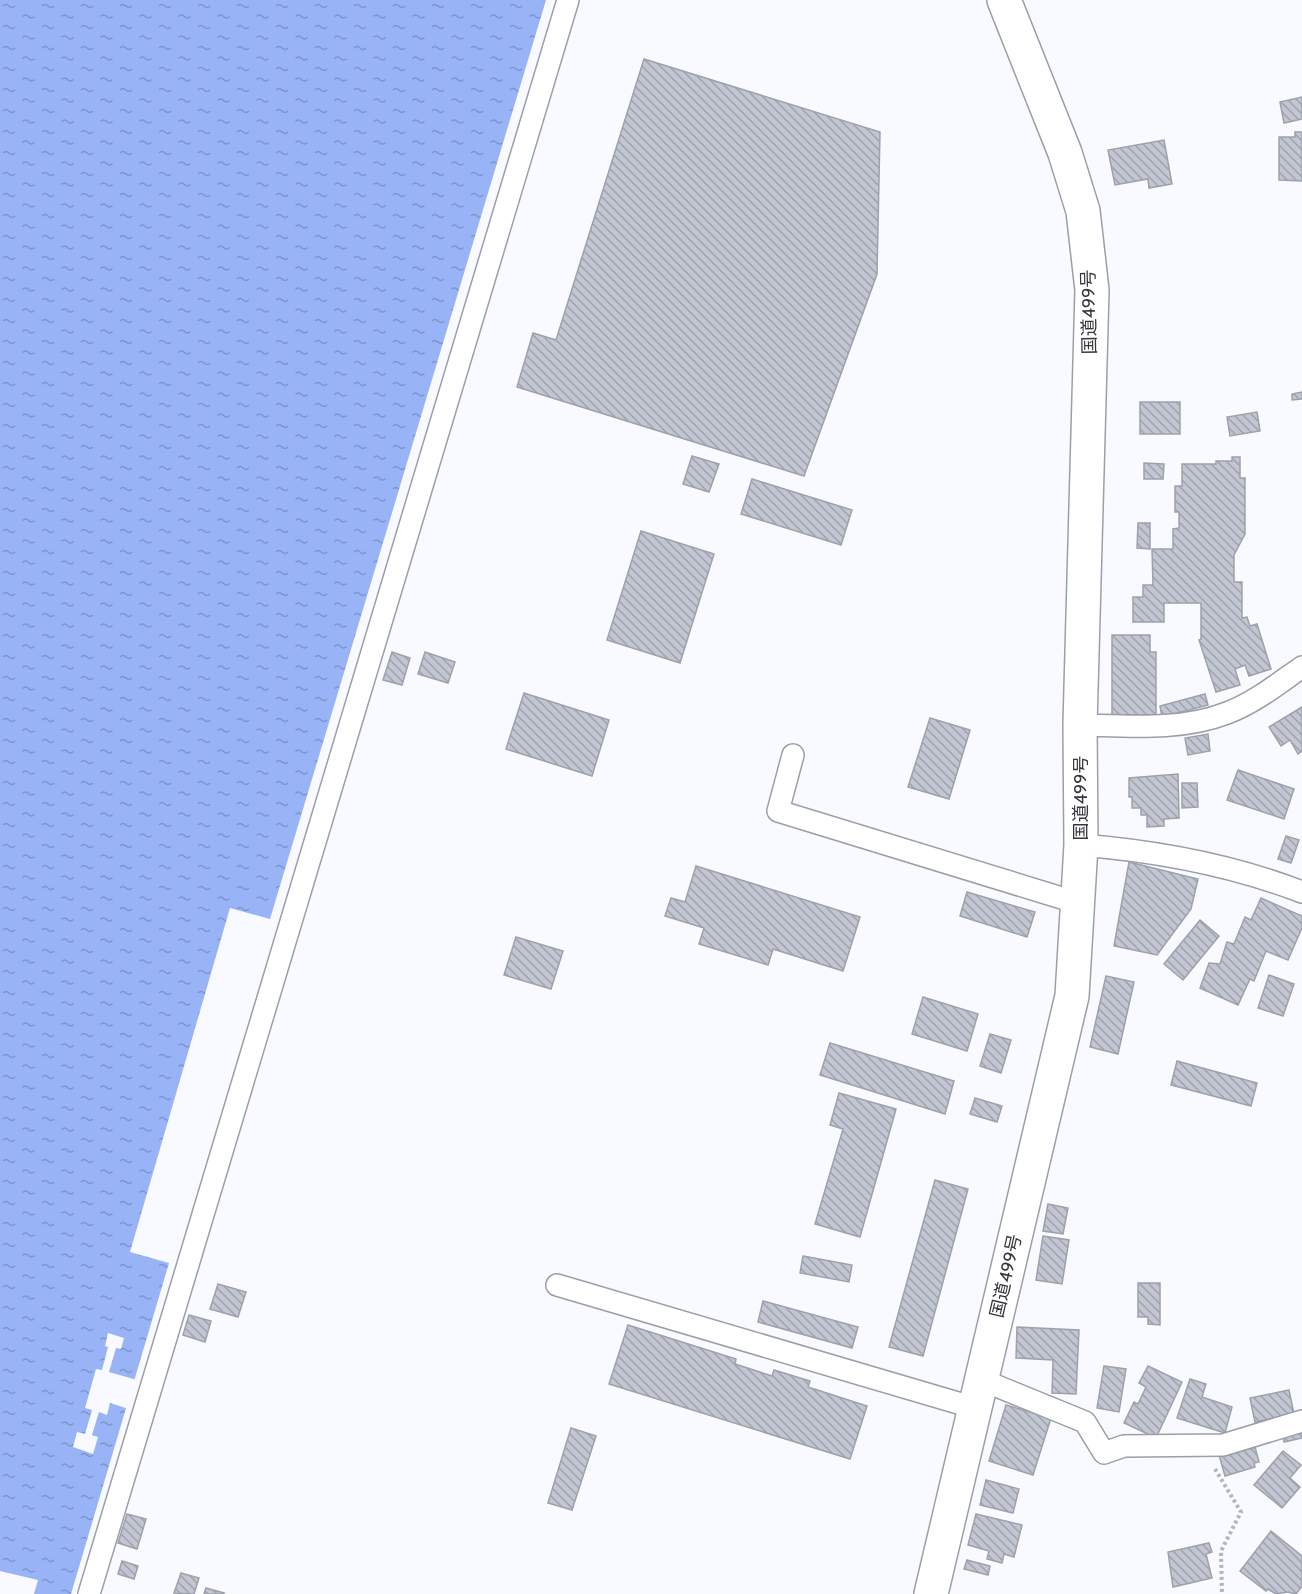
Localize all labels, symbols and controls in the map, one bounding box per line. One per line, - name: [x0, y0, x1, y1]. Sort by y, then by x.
- street label: 国道499号: [1077, 269, 1101, 355]
- street label: 国道499号: [1070, 756, 1092, 840]
- street label: 国道499号: [986, 1232, 1026, 1320]

